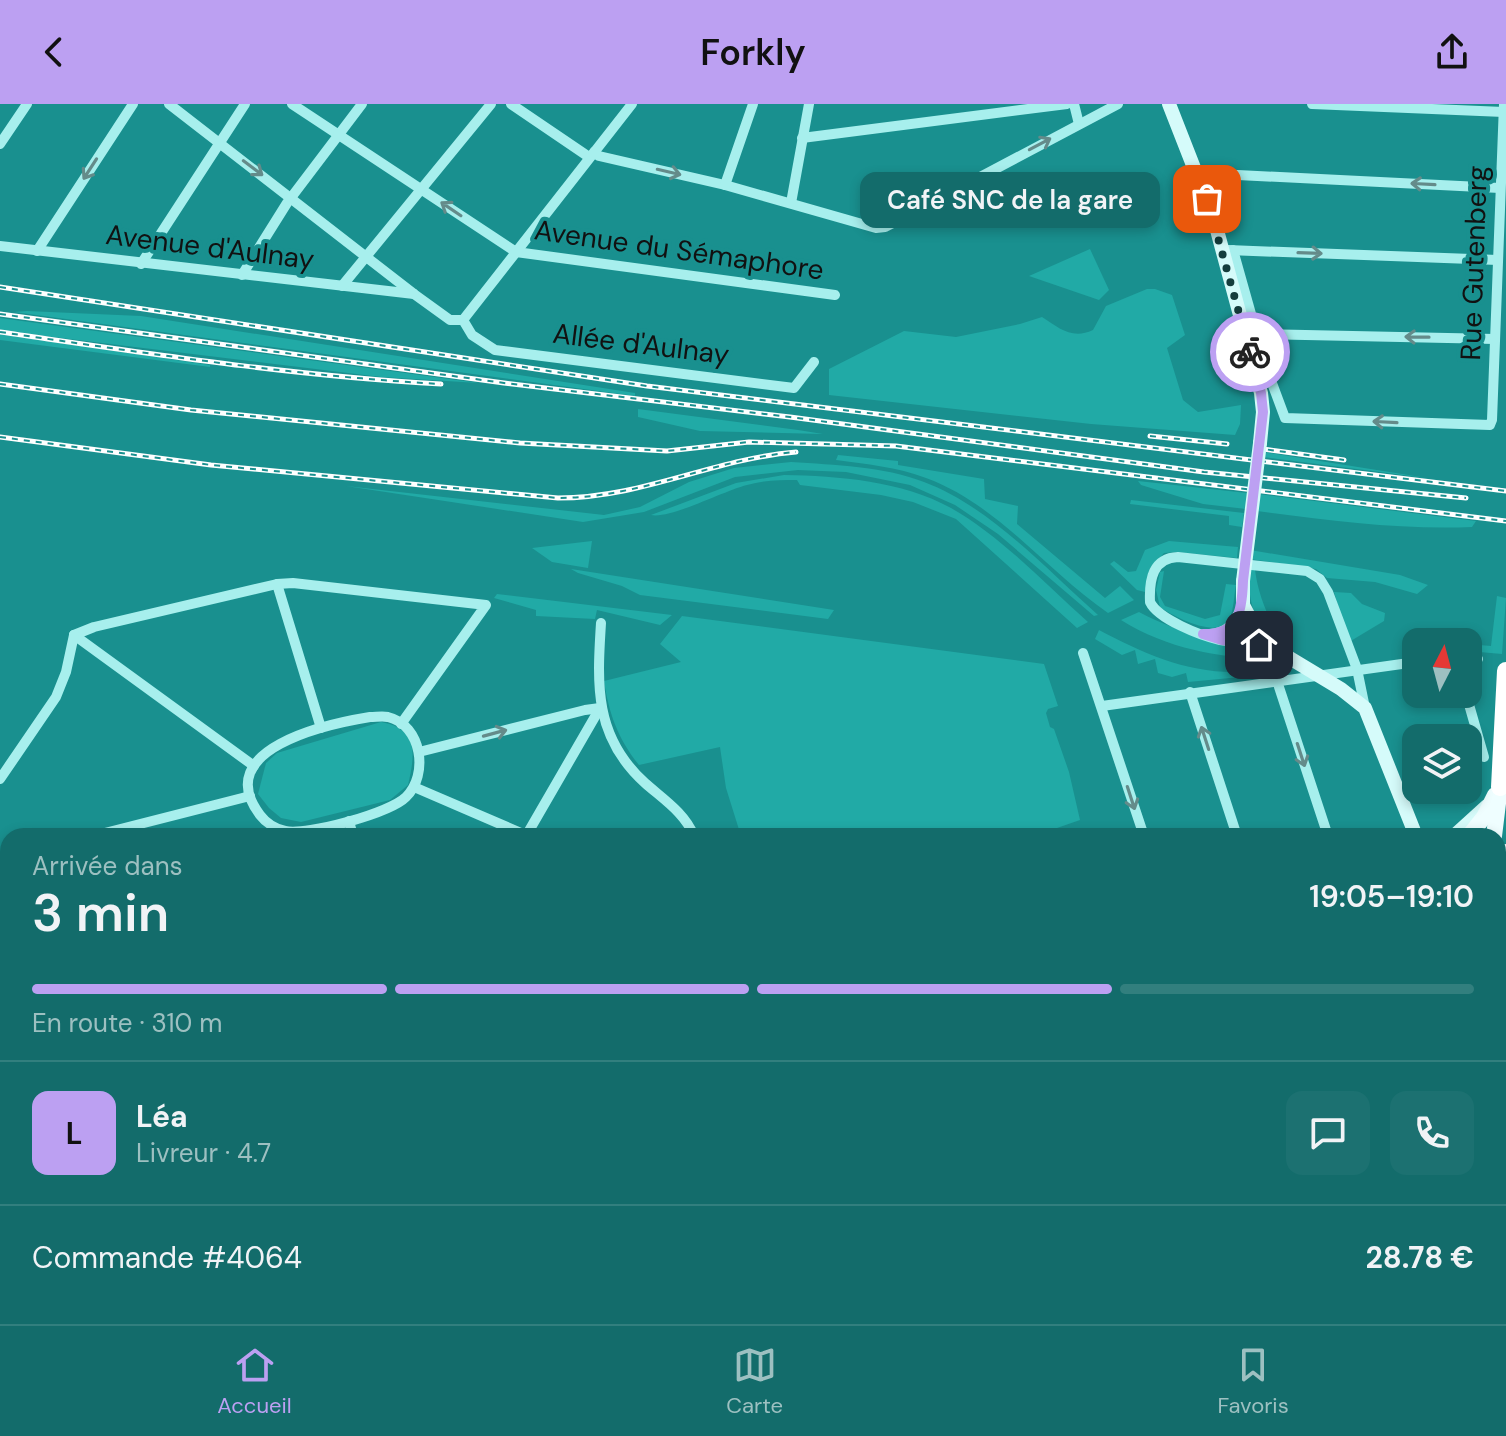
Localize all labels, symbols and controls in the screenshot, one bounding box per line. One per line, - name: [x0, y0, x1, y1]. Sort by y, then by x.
- text: Forkly: [700, 29, 806, 76]
- icon: back: [32, 30, 76, 74]
- icon: share: [1430, 30, 1474, 74]
- one-way arrow: [1028, 136, 1052, 152]
- one-way arrow: [82, 157, 98, 180]
- one-way arrow: [242, 160, 263, 177]
- one-way arrow: [655, 165, 681, 180]
- pin: [1173, 165, 1241, 233]
- street label: Rue Gutenberg: [1452, 165, 1496, 361]
- callout: Café SNC de la gare: [859, 171, 1159, 227]
- one-way arrow: [1410, 176, 1437, 191]
- icon: bag: [1185, 177, 1229, 221]
- text: Café SNC de la gare: [887, 183, 1133, 217]
- one-way arrow: [440, 200, 462, 217]
- street label: Avenue du Sémaphore: [532, 211, 826, 289]
- street label: Avenue d'Aulnay: [104, 216, 316, 278]
- one-way arrow: [1297, 245, 1323, 260]
- courier: [1210, 312, 1290, 392]
- street label: Allée d'Aulnay: [551, 315, 731, 373]
- icon: bike: [1228, 330, 1272, 374]
- one-way arrow: [1404, 330, 1431, 345]
- one-way arrow: [1372, 414, 1399, 429]
- pin: [1225, 611, 1293, 679]
- icon: home: [1237, 623, 1281, 667]
- north arrow: [1402, 628, 1482, 708]
- map controls: [1402, 628, 1482, 804]
- button: layers: [1402, 724, 1482, 804]
- one-way arrow: [481, 725, 507, 740]
- one-way arrow: [1196, 725, 1211, 750]
- one-way arrow: [1295, 742, 1310, 767]
- one-way arrow: [1125, 785, 1140, 810]
- text: Arrivée dans: [32, 849, 183, 883]
- text: 19:05–19:10: [1309, 877, 1474, 916]
- text: 3 min: [32, 879, 169, 947]
- text: En route · 310 m: [32, 1006, 222, 1040]
- button: chat: [1286, 1091, 1370, 1175]
- button: phone: [1390, 1091, 1474, 1175]
- text: Léa: [136, 1097, 188, 1136]
- text: L: [66, 1114, 82, 1153]
- text: Livreur · 4.7: [136, 1136, 271, 1170]
- text: Commande #4064: [32, 1238, 302, 1277]
- text: 28.78 €: [1366, 1238, 1474, 1277]
- tab: Accueil: [217, 1343, 292, 1420]
- tab: Carte: [726, 1343, 783, 1420]
- tab: Favoris: [1218, 1343, 1289, 1420]

